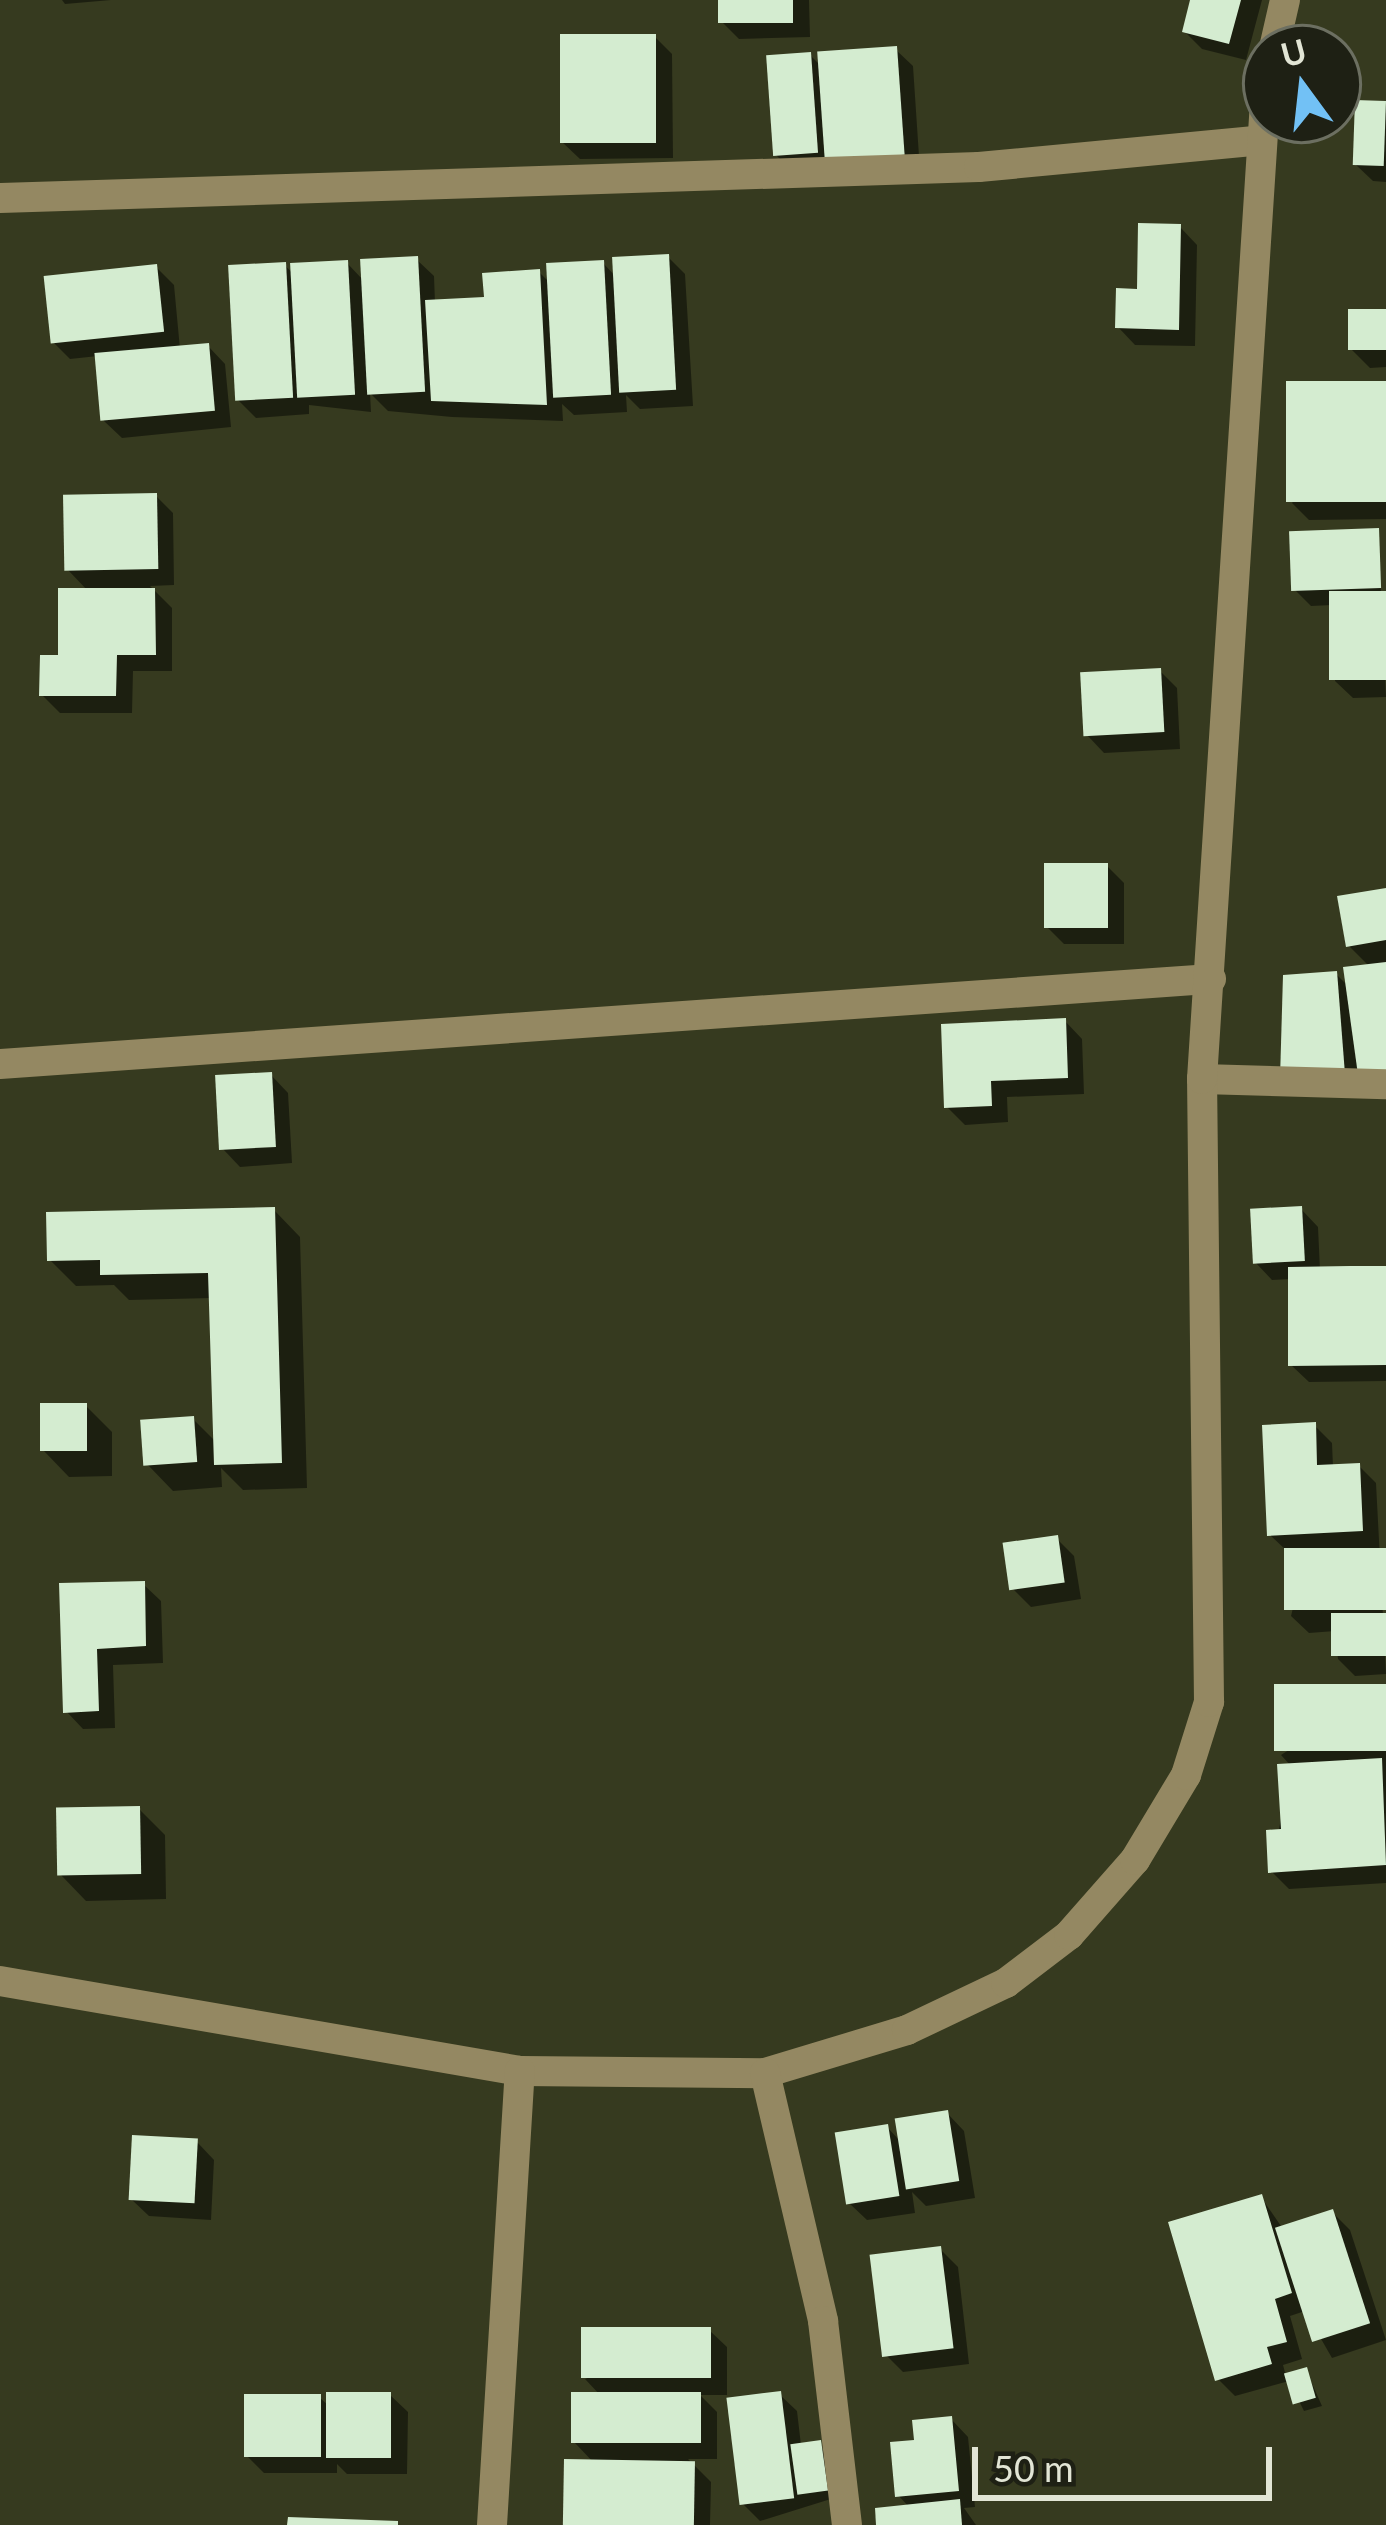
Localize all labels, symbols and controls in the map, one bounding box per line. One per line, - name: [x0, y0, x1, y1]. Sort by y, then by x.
- north arrow: [1242, 24, 1362, 144]
- text: U: [1276, 30, 1310, 75]
- scale bar: [978, 2423, 1278, 2497]
- text: 50 m: [993, 2446, 1074, 2490]

